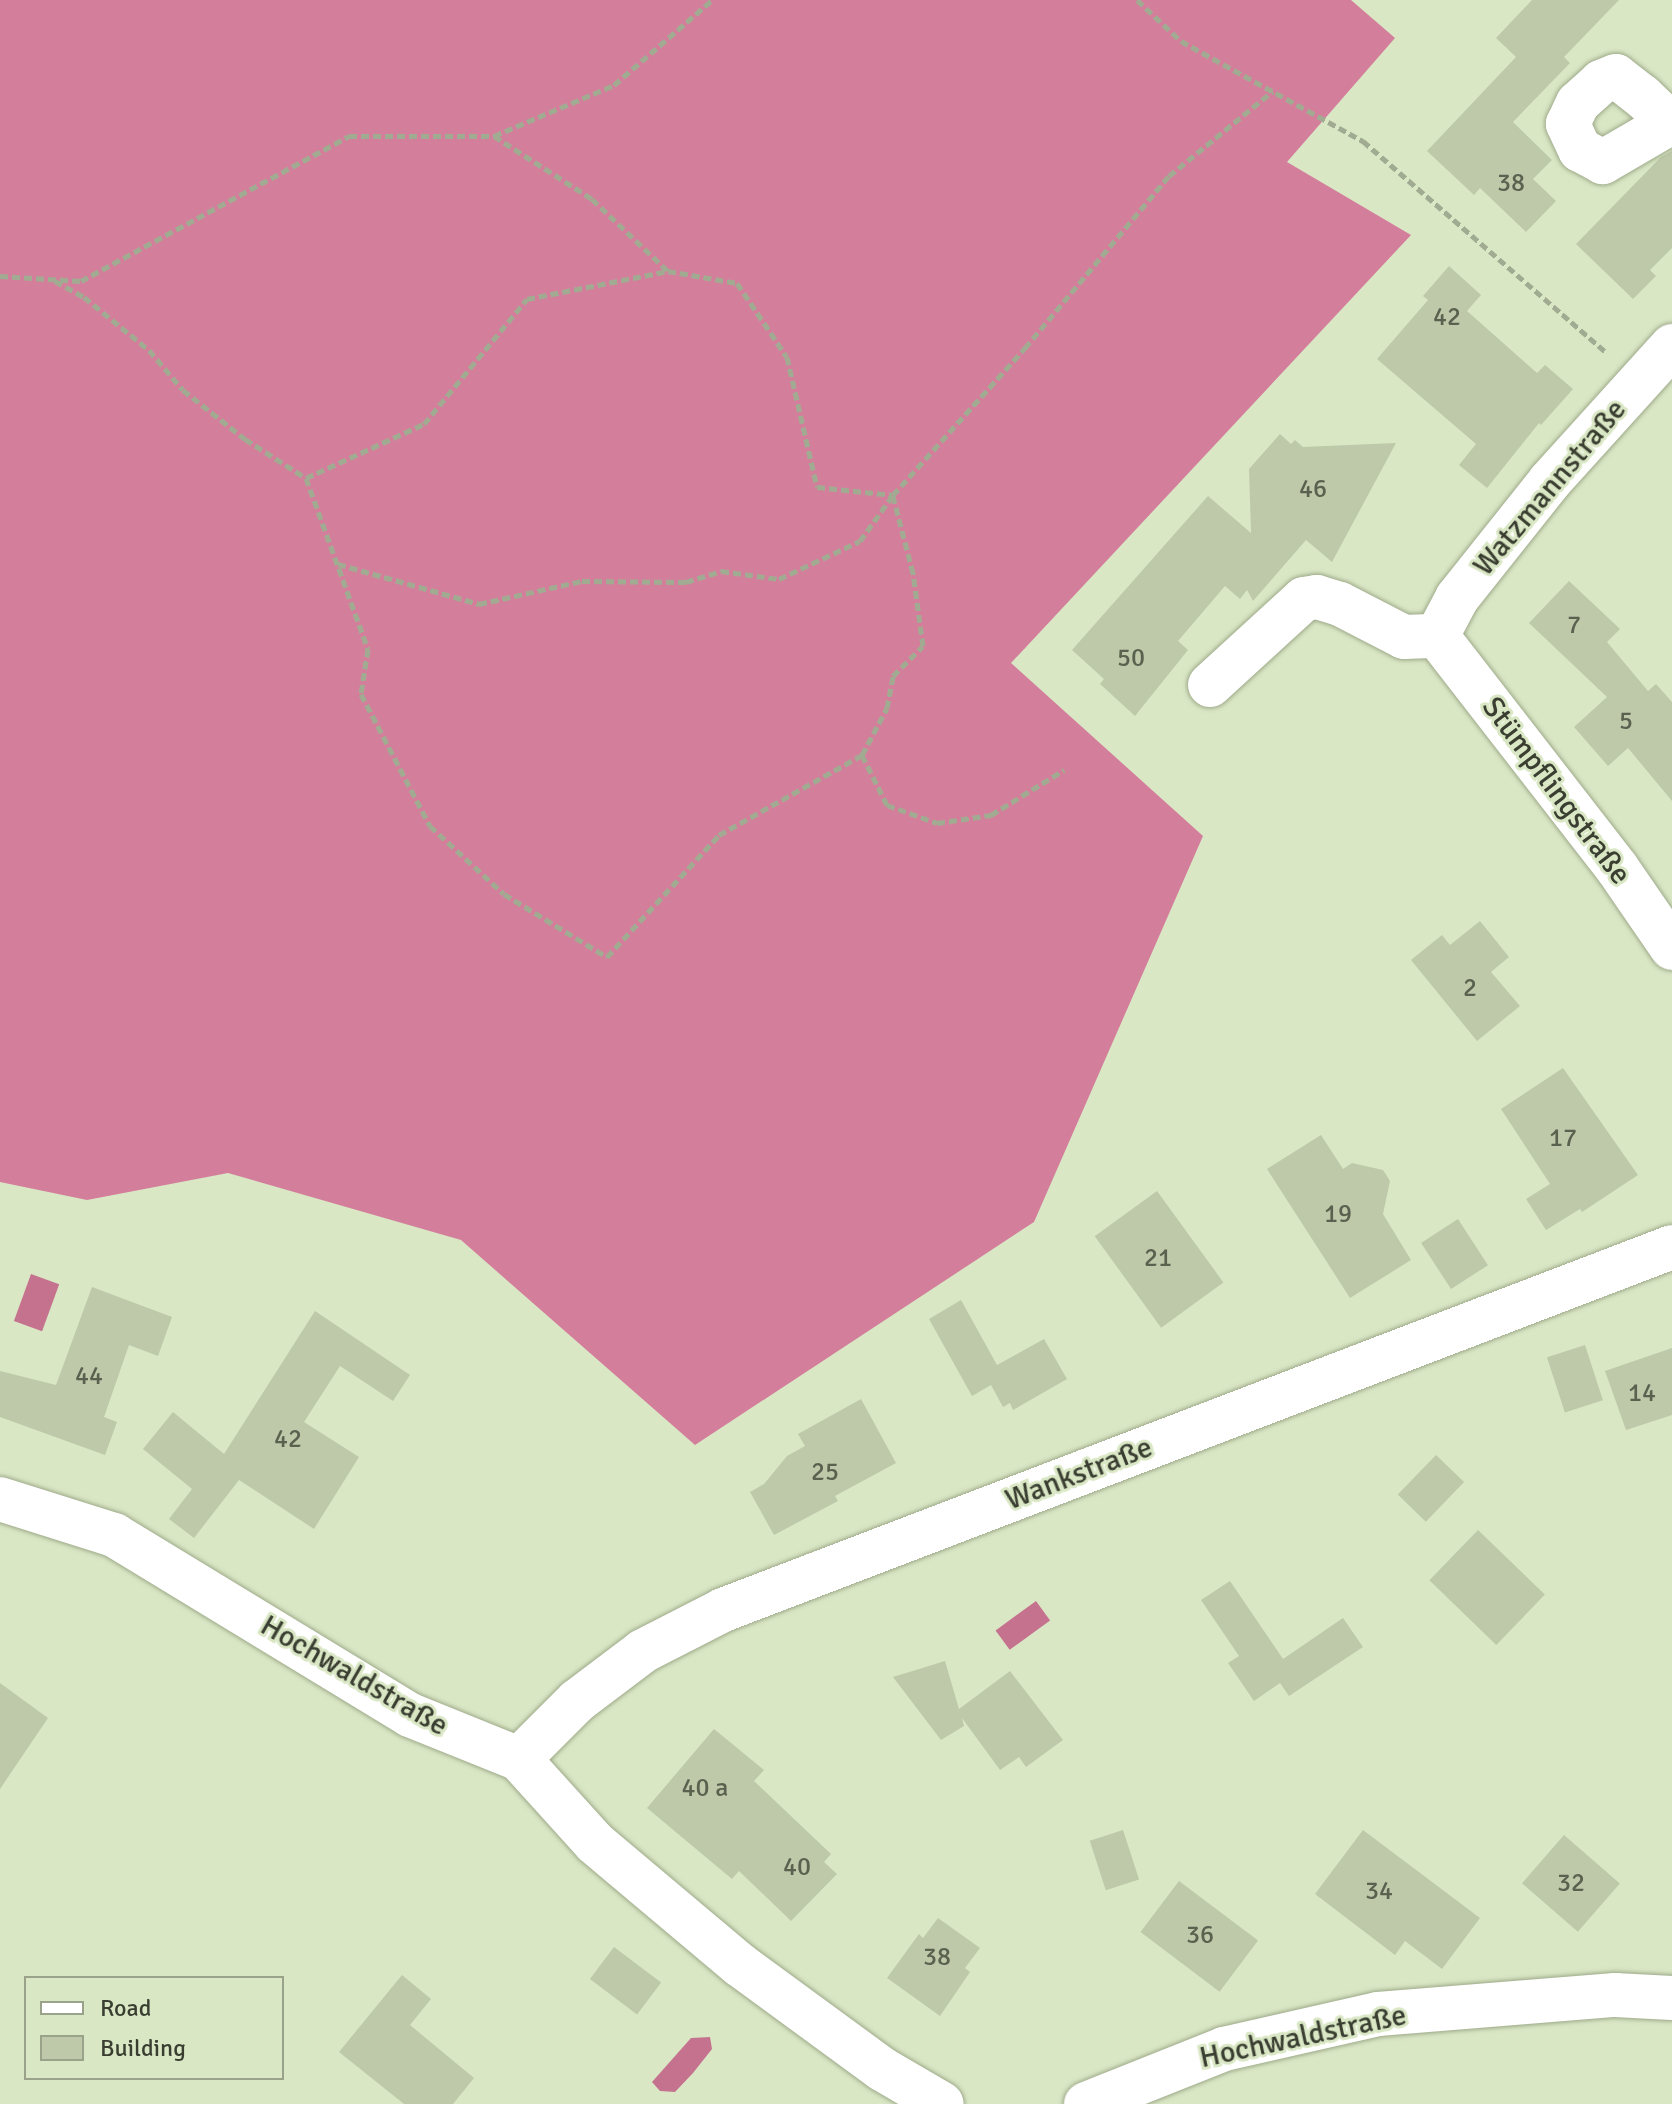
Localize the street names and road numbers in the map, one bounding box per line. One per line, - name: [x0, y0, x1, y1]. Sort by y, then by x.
- street label: Watzmannstraße: [1466, 393, 1634, 583]
- street label: Stümpflingstraße: [1474, 690, 1638, 892]
- street label: Wankstraße: [1000, 1430, 1158, 1518]
- street label: Hochwaldstraße: [254, 1608, 454, 1744]
- street label: Hochwaldstraße: [1196, 1998, 1410, 2076]

